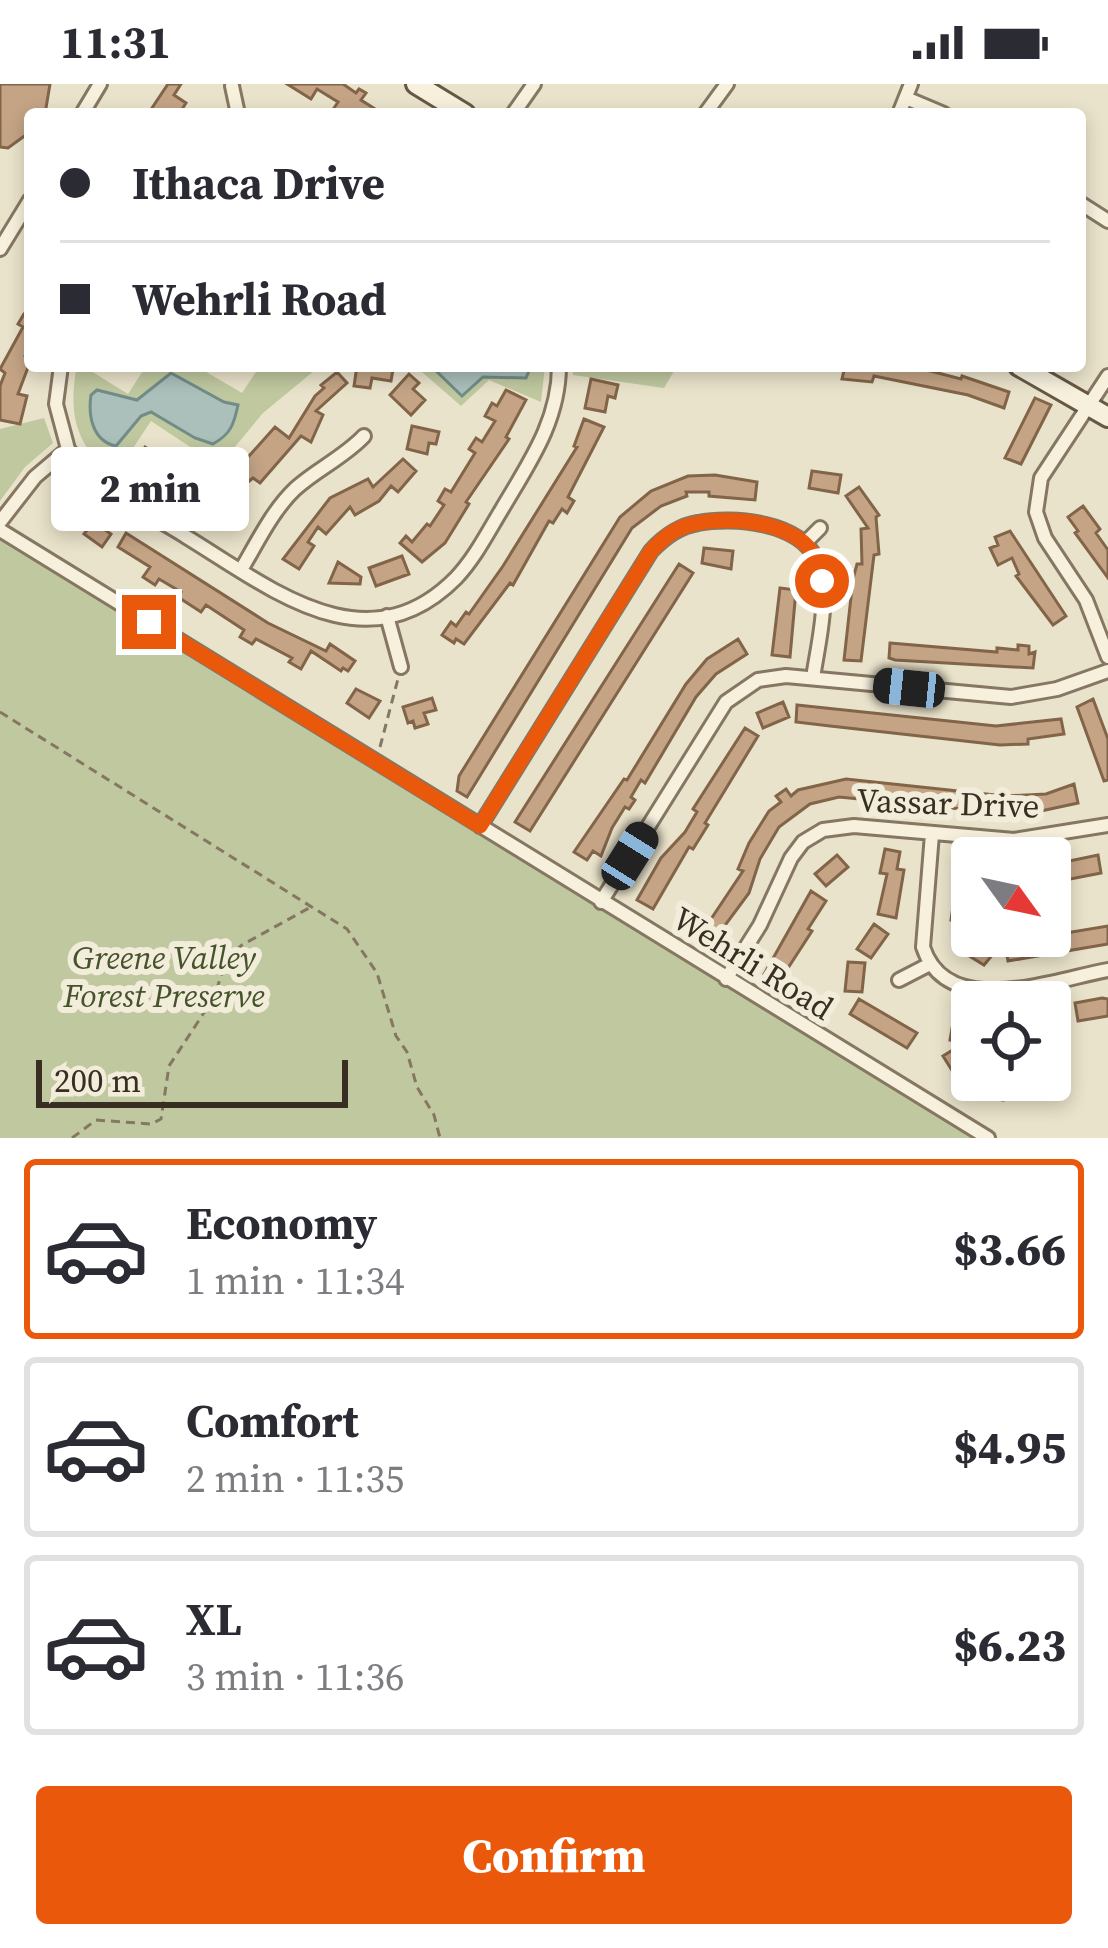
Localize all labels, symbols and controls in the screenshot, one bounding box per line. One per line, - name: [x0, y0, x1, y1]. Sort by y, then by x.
- text: 11:31: [60, 11, 171, 73]
- text: Ithaca Drive: [132, 152, 385, 214]
- text: Wehrli Road: [132, 268, 387, 330]
- callout: 2 min: [50, 448, 248, 532]
- text: 2 min: [99, 462, 201, 515]
- route start: [795, 554, 849, 608]
- route end: [122, 595, 176, 649]
- car: [871, 666, 947, 710]
- street label: Vassar Drive: [856, 777, 1040, 829]
- car: [596, 816, 664, 896]
- north arrow: [951, 837, 1071, 957]
- map controls: [951, 837, 1071, 1101]
- street label: Wehrli Road: [664, 896, 842, 1030]
- park label: Greene Valley Forest Preserve: [62, 935, 265, 1018]
- button: locate: [951, 981, 1071, 1101]
- scale bar: [36, 1054, 348, 1107]
- text: 200 m: [54, 1058, 141, 1103]
- text: Economy: [186, 1192, 377, 1254]
- icon: car: [42, 1195, 150, 1303]
- text: $3.66: [953, 1218, 1066, 1280]
- text: 1 min · 11:34: [186, 1254, 405, 1307]
- text: Comfort: [186, 1390, 359, 1452]
- icon: car: [42, 1393, 150, 1501]
- text: $4.95: [953, 1416, 1066, 1478]
- text: 2 min · 11:35: [186, 1452, 405, 1505]
- text: XL: [186, 1588, 242, 1650]
- icon: car: [42, 1591, 150, 1699]
- text: $6.23: [953, 1614, 1066, 1676]
- text: 3 min · 11:36: [186, 1650, 405, 1703]
- button: Confirm: [36, 1786, 1072, 1924]

